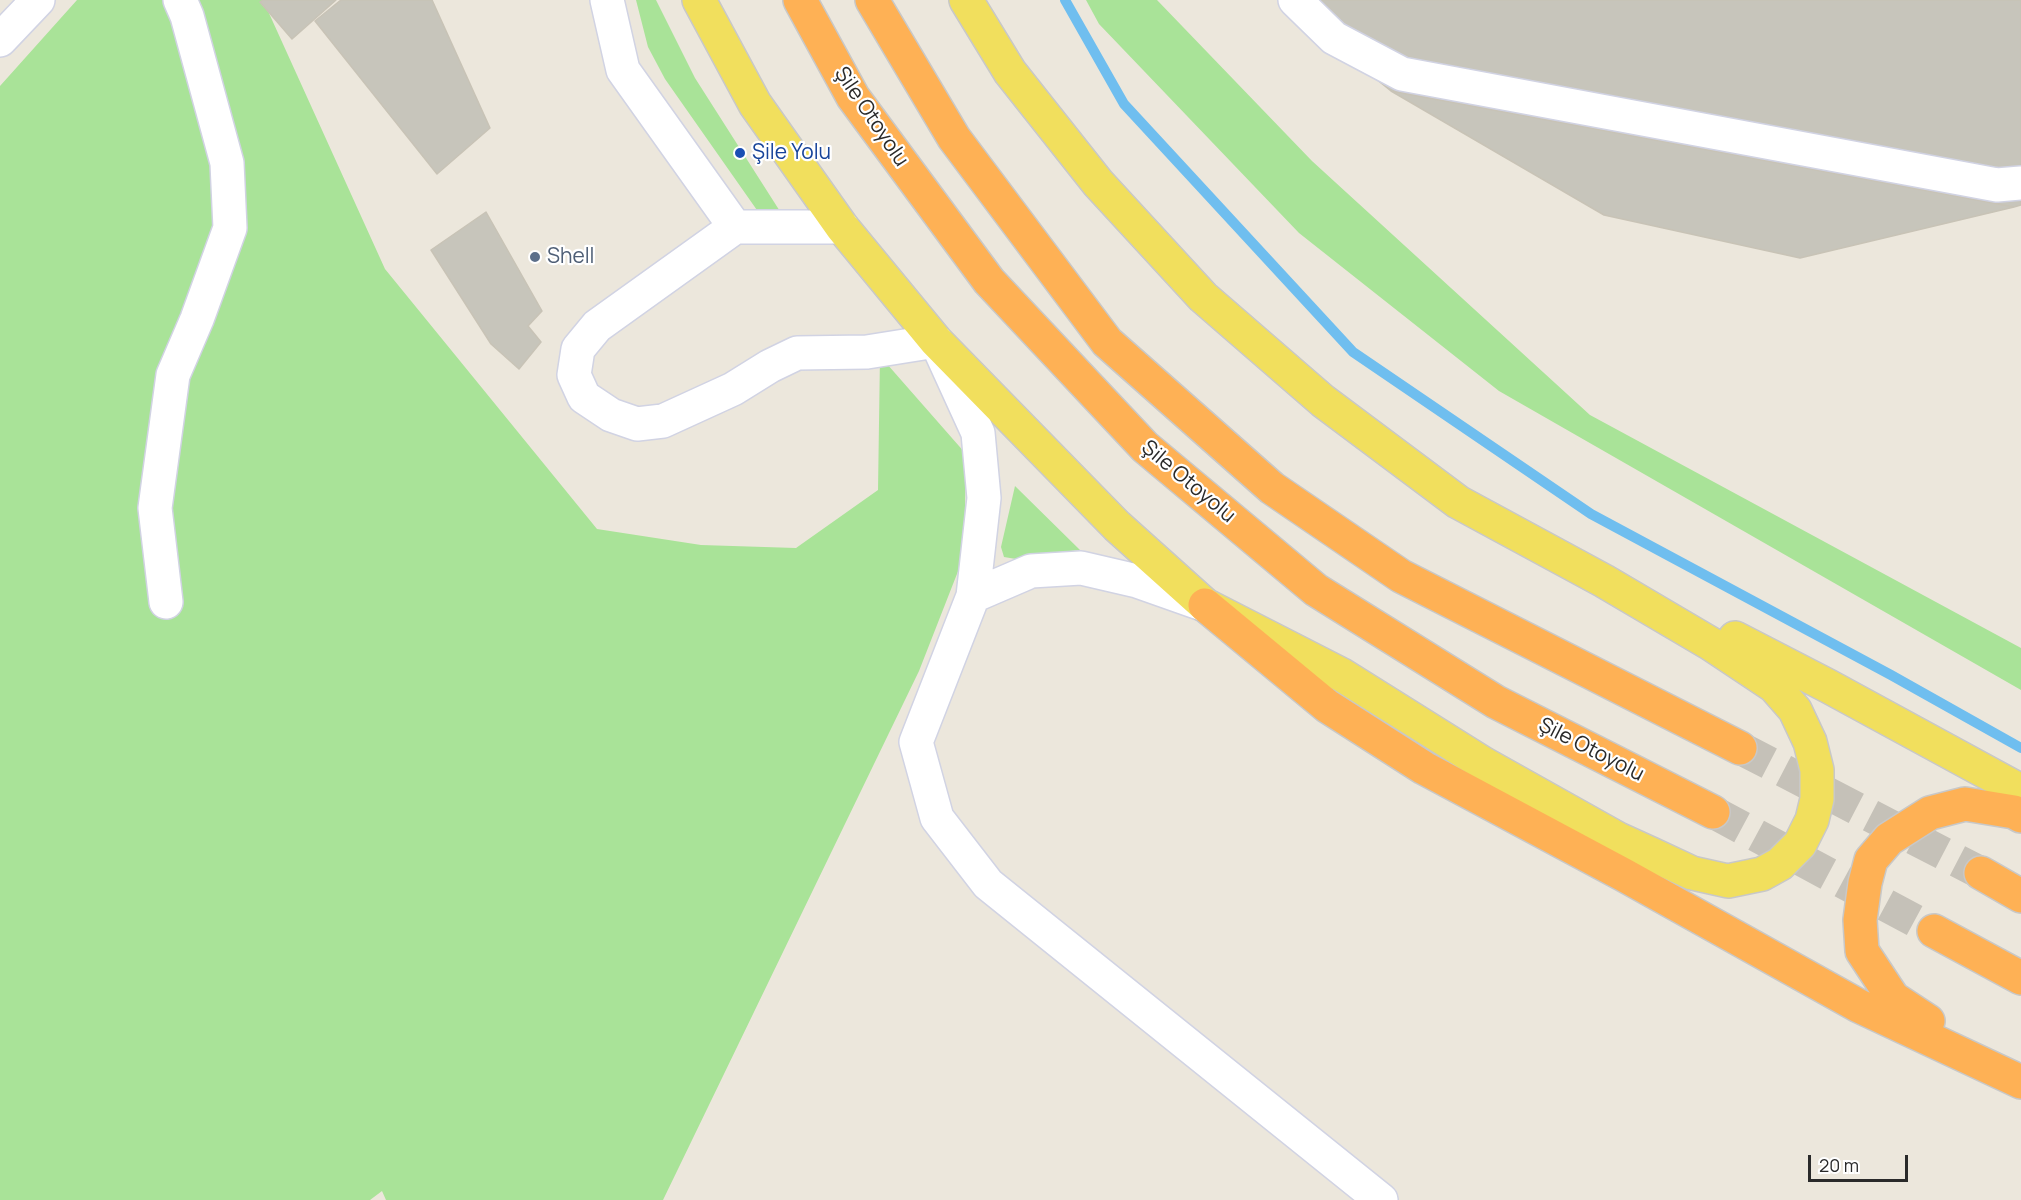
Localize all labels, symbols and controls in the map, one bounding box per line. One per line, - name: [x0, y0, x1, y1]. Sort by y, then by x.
- street label: Şile Otoyolu: [828, 62, 914, 172]
- place label: Şile Yolu: [752, 140, 831, 166]
- marker: Şile Yolu: [733, 146, 747, 160]
- place label: Shell: [547, 244, 595, 270]
- marker: Shell: [528, 250, 542, 264]
- street label: Şile Otoyolu: [1136, 435, 1240, 529]
- street label: Şile Otoyolu: [1534, 713, 1648, 787]
- scale bar: [1811, 1143, 1912, 1181]
- text: 20 m: [1819, 1153, 1859, 1177]

